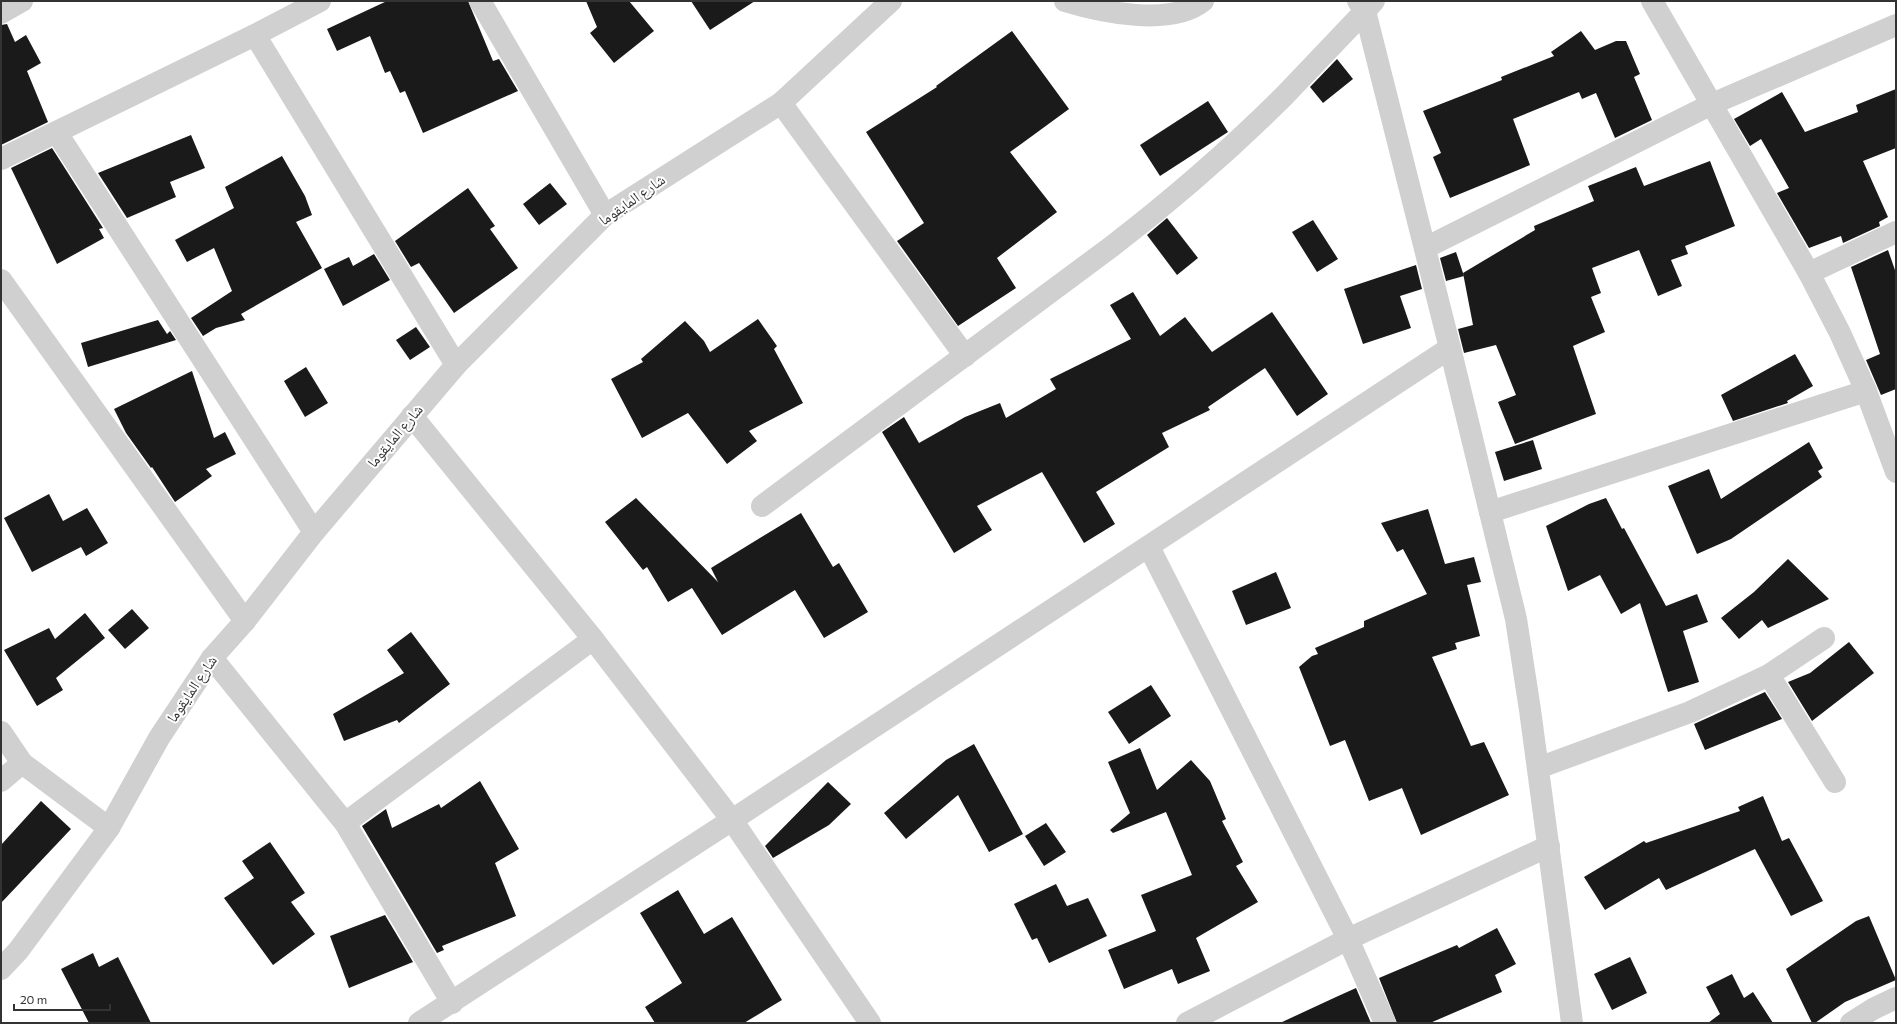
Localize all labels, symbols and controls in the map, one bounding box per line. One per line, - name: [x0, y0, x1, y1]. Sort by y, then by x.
- street label: شارع المايقوما: [595, 170, 669, 230]
- street label: شارع المايقوما: [363, 400, 427, 472]
- street label: شارع المايقوما: [162, 651, 222, 726]
- scale bar: [14, 986, 110, 1012]
- text: 20 m: [20, 992, 47, 1006]

